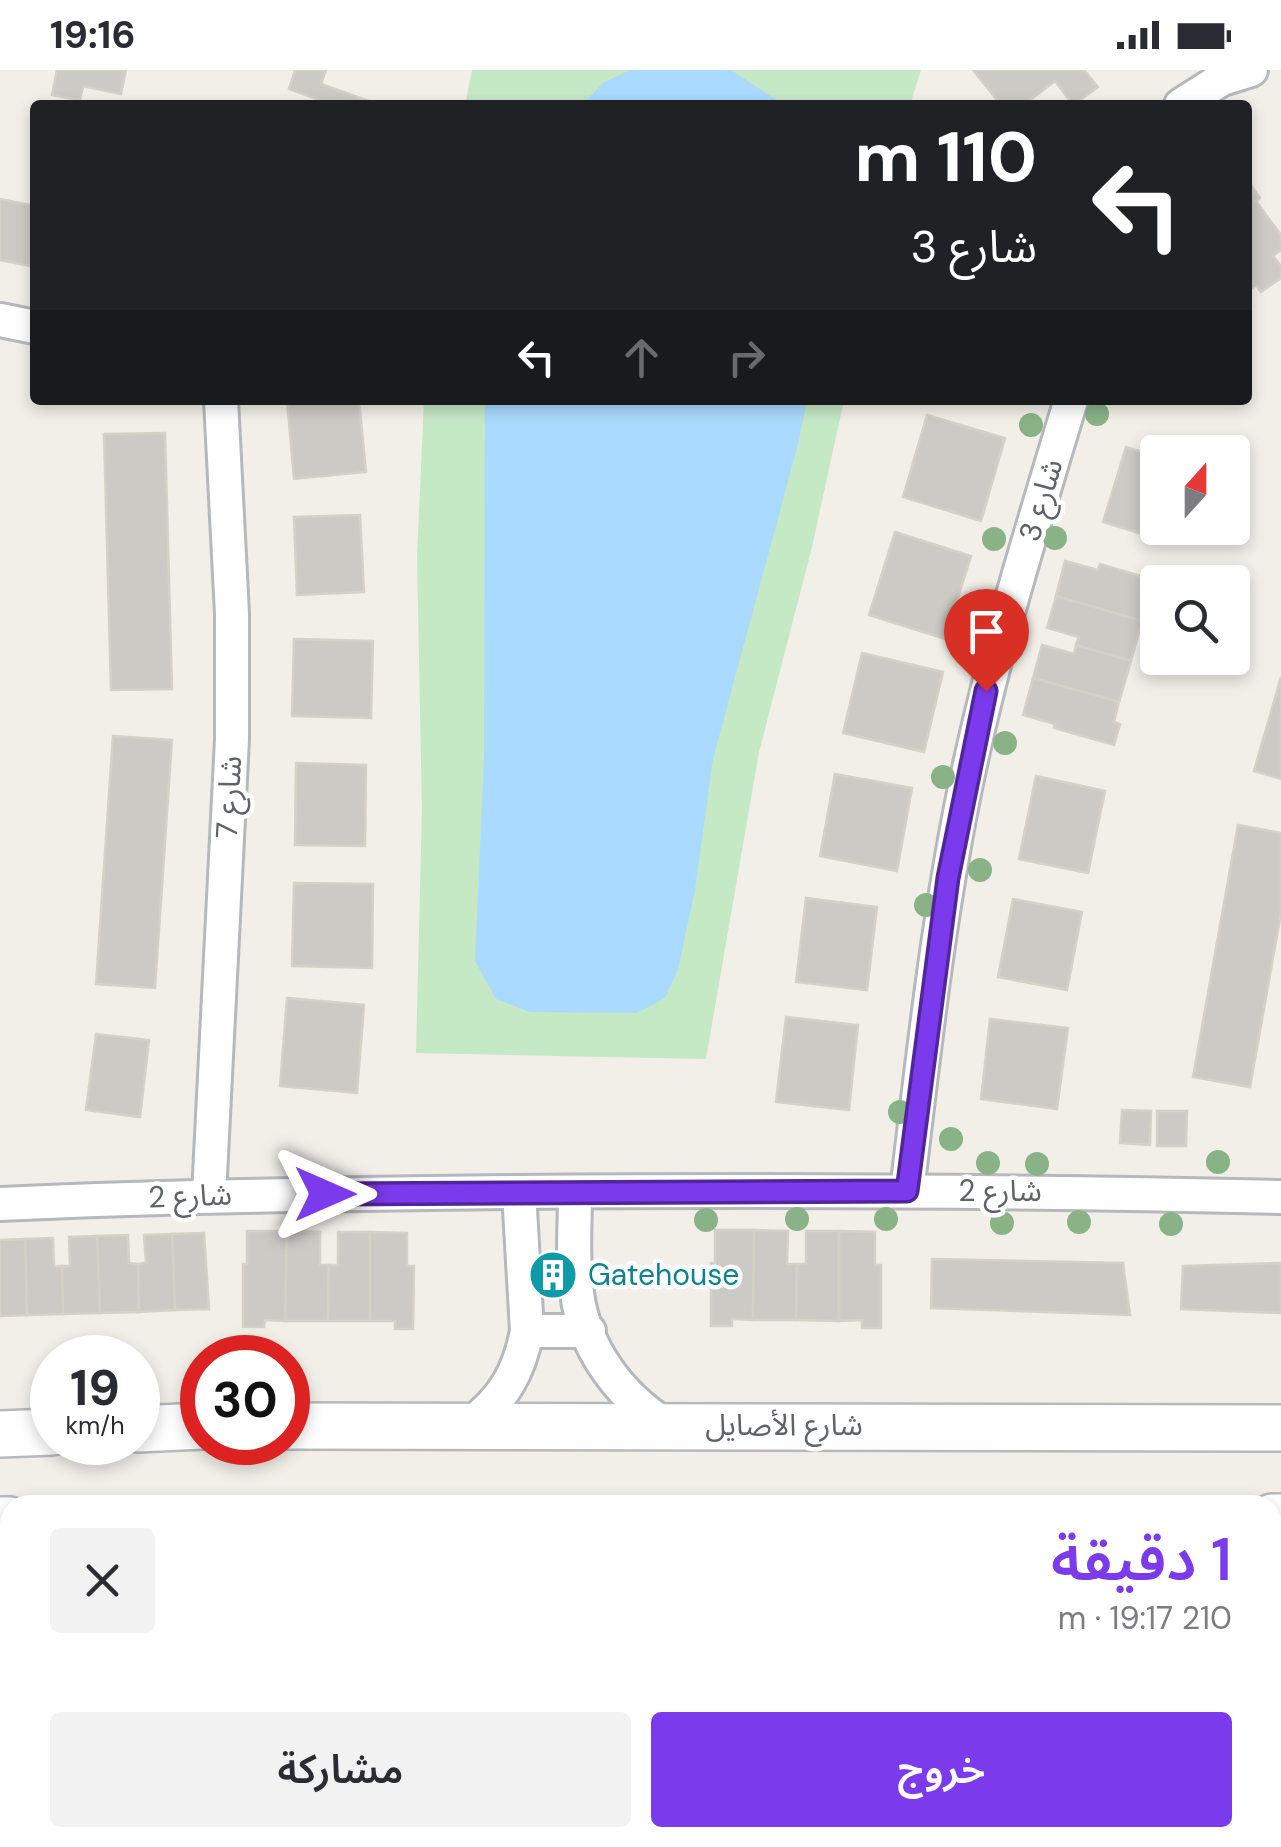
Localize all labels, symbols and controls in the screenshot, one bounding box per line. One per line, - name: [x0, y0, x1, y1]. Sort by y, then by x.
- text: 19:16: [50, 10, 136, 60]
- text: 110 m: [854, 112, 1037, 203]
- icon: left: [1072, 140, 1202, 270]
- text: شارع 3: [911, 217, 1037, 276]
- icon: left: [509, 330, 564, 385]
- icon: ahead: [614, 330, 669, 385]
- icon: right: [719, 330, 774, 385]
- north arrow: [1140, 435, 1250, 545]
- map controls: [1140, 435, 1250, 675]
- street label: شارع 3: [1010, 454, 1074, 547]
- button: search: [1140, 565, 1250, 675]
- pin: [944, 589, 1029, 692]
- icon: arrive: [959, 604, 1014, 659]
- street label: شارع 7: [207, 755, 253, 839]
- position arrow: [273, 1142, 377, 1246]
- street label: شارع 2: [958, 1171, 1042, 1213]
- street label: شارع 2: [147, 1175, 233, 1219]
- building icon: Gatehouse: [527, 1249, 579, 1301]
- place label: Gatehouse: [588, 1255, 739, 1294]
- speed limit sign: 30: [180, 1335, 310, 1465]
- text: 19: [70, 1355, 120, 1421]
- street label: شارع الأصايل: [705, 1405, 863, 1447]
- text: km/h: [65, 1409, 125, 1442]
- text: 1 دقيقة: [1051, 1520, 1232, 1599]
- button: close: [50, 1528, 155, 1633]
- text: 210 m · 19:17: [1058, 1597, 1232, 1639]
- button: مشاركة: [50, 1712, 631, 1827]
- button: خروج: [651, 1712, 1232, 1827]

